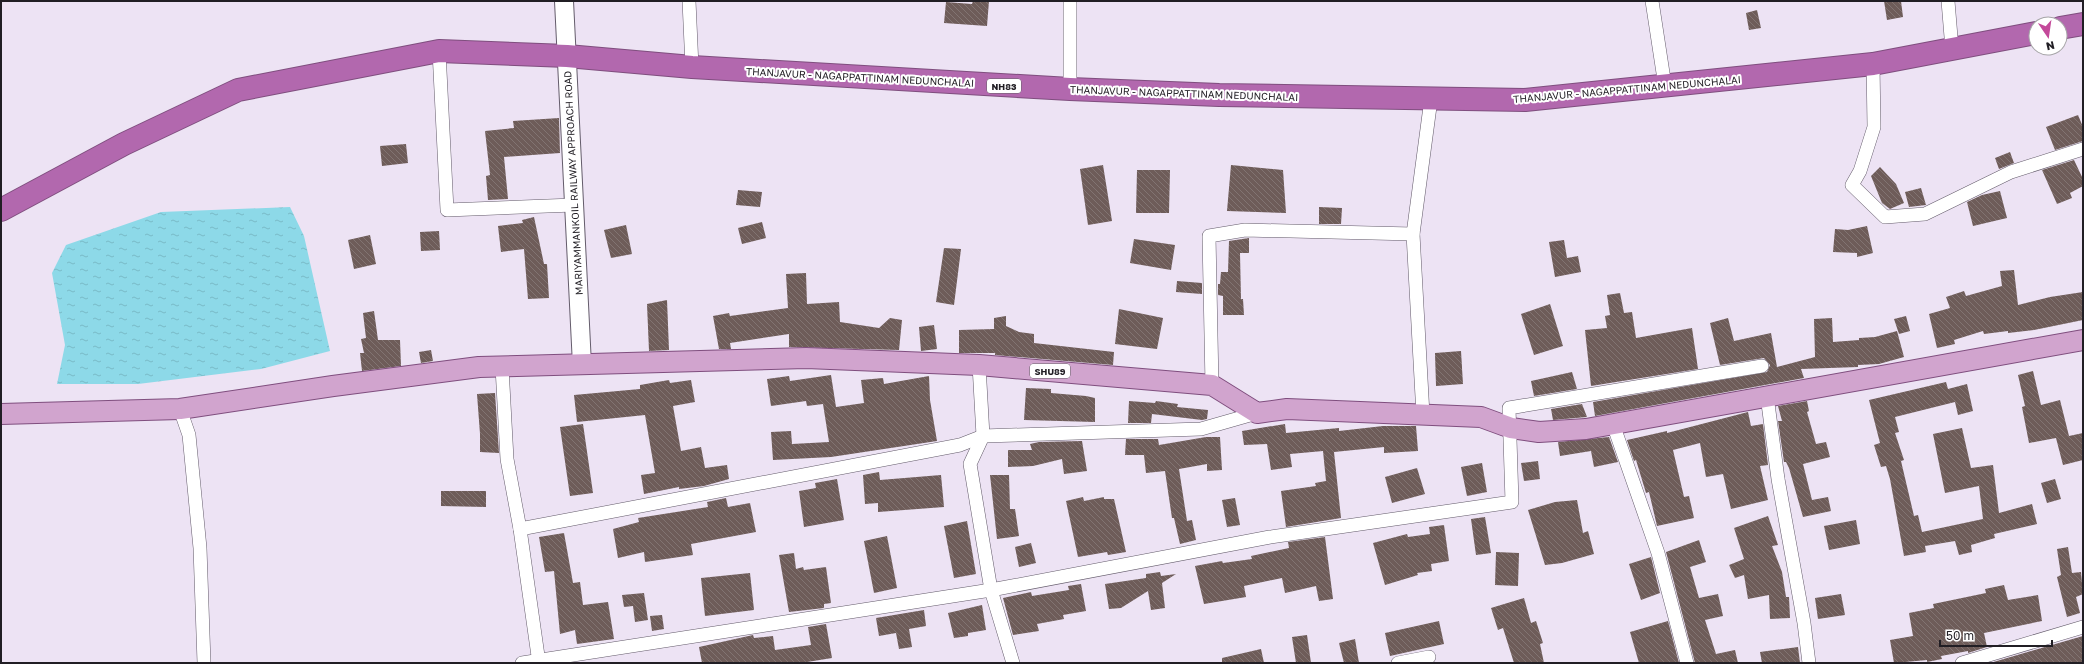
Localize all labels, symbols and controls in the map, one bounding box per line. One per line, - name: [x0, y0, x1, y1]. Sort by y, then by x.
- north arrow: [2028, 16, 2068, 56]
- text: N: [2045, 39, 2056, 54]
- street label: THANJAVUR - NAGAPPATTINAM NEDUNCHALAI: [746, 65, 974, 89]
- street label: MARIYAMMANKOIL RAILWAY APPROACH ROAD: [561, 71, 585, 295]
- street label: THANJAVUR - NAGAPPATTINAM NEDUNCHALAI: [1513, 73, 1741, 105]
- road number: NH83: [987, 79, 1021, 93]
- street label: THANJAVUR - NAGAPPATTINAM NEDUNCHALAI: [1070, 83, 1298, 103]
- road number: SHU89: [1030, 364, 1070, 378]
- scale bar: [1940, 622, 2052, 648]
- text: 50 m: [1946, 628, 1974, 643]

